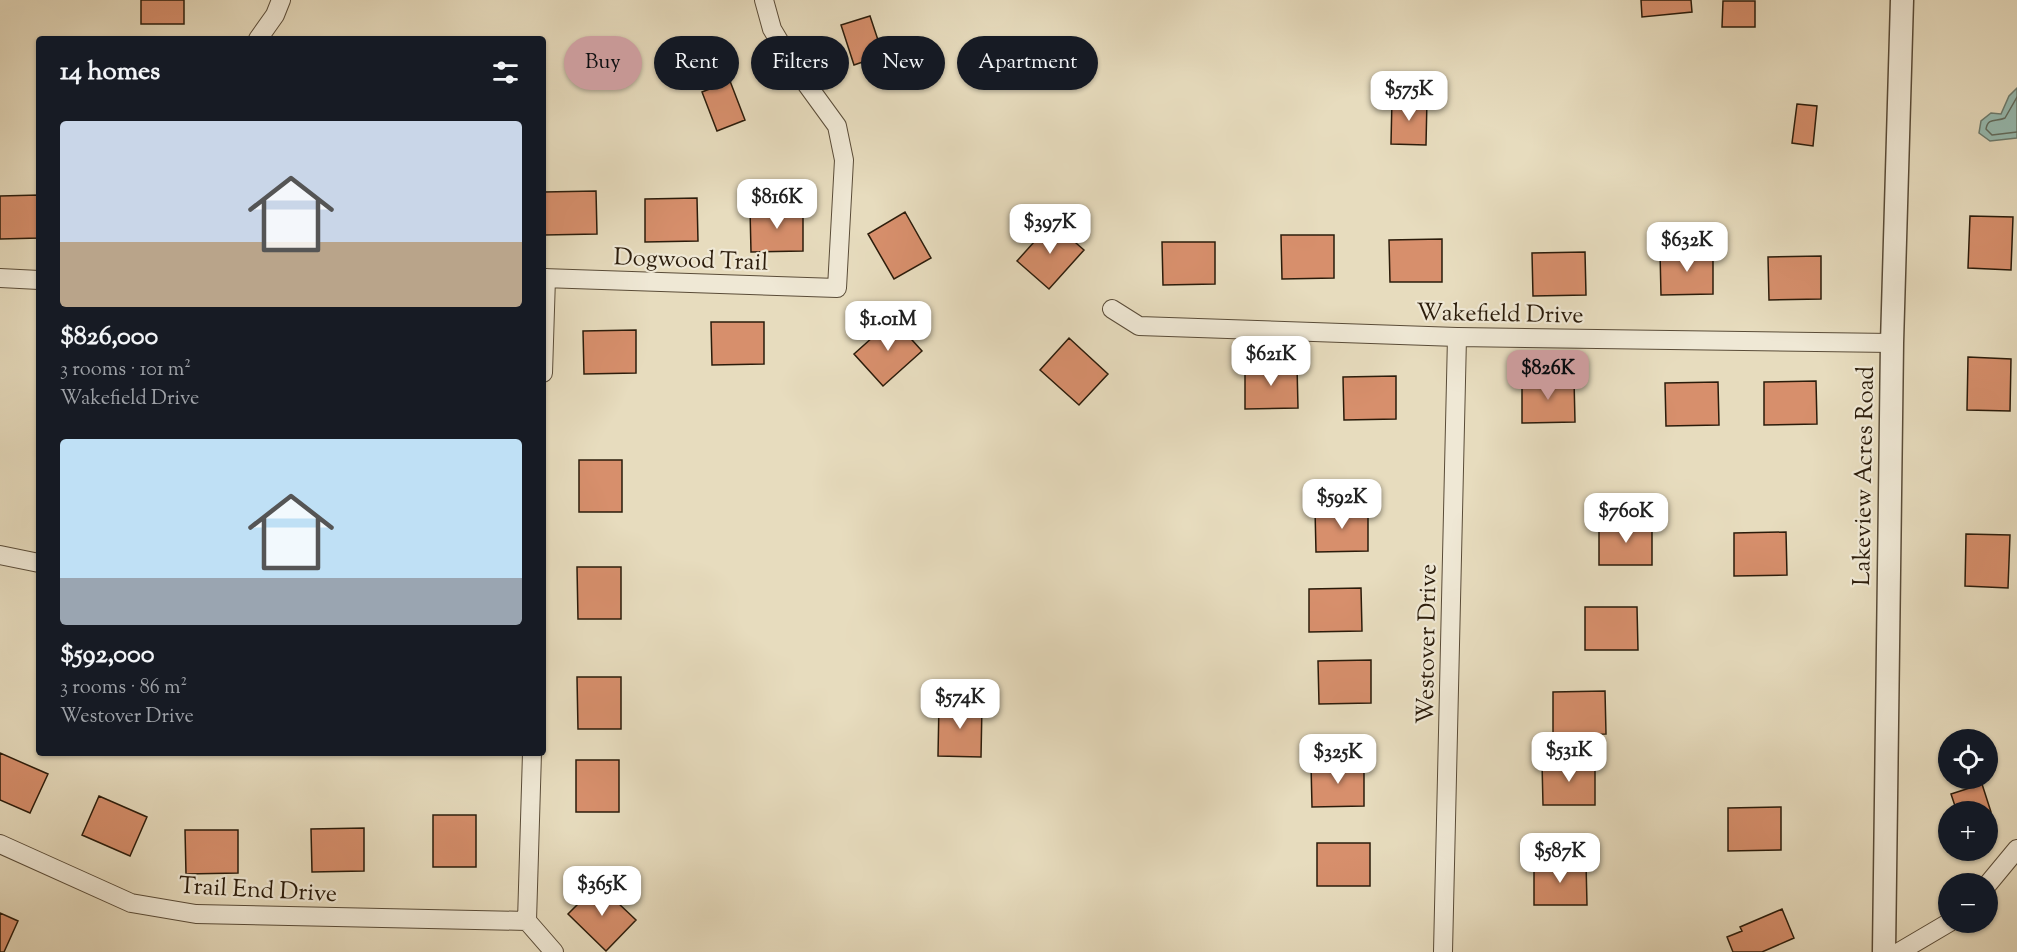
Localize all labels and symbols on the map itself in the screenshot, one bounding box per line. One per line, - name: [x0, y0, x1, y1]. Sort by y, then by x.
- pin: $575K: [1367, 71, 1451, 122]
- pin: $816K: [735, 179, 819, 230]
- pin: $397K: [1008, 204, 1092, 255]
- pin: $632K: [1645, 222, 1729, 273]
- street label: Dogwood Trail: [613, 241, 769, 281]
- street label: Wakefield Drive: [1416, 297, 1584, 333]
- pin: $1.01M: [839, 301, 937, 352]
- pin: $621K: [1229, 336, 1313, 387]
- pin: $826K: [1506, 350, 1590, 401]
- street label: Lakeview Acres Road: [1846, 365, 1884, 586]
- pin: $592K: [1300, 479, 1384, 530]
- pin: $760K: [1584, 493, 1668, 544]
- street label: Westover Drive: [1410, 564, 1446, 725]
- pin: $574K: [918, 679, 1002, 730]
- pin: $531K: [1527, 732, 1611, 783]
- pin: $325K: [1296, 734, 1380, 785]
- pin: $587K: [1518, 833, 1602, 884]
- pin: $365K: [560, 866, 644, 917]
- street label: Trail End Drive: [178, 870, 338, 912]

